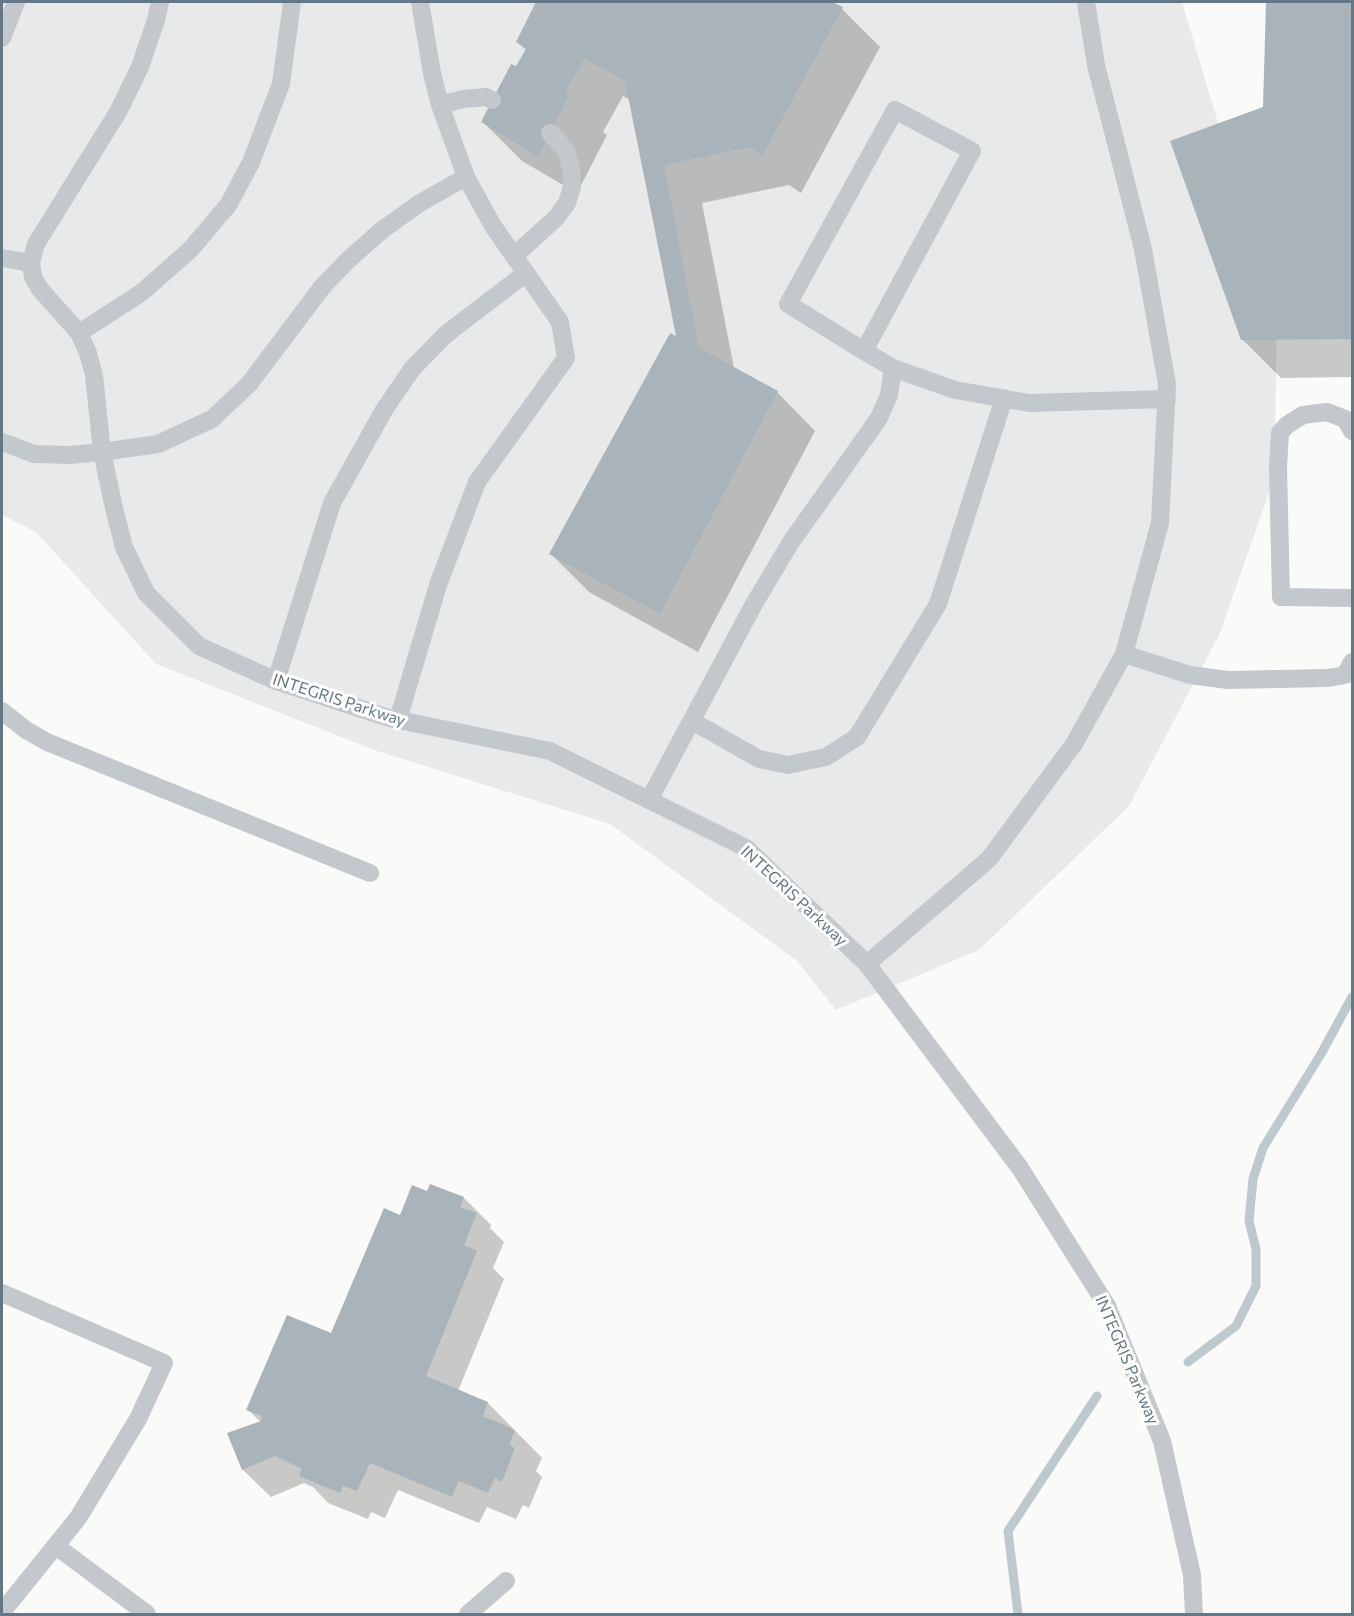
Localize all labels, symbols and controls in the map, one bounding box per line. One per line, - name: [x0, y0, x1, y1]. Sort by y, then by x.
- street label: INTEGRIS Parkway: [270, 670, 408, 730]
- street label: INTEGRIS Parkway: [737, 842, 851, 950]
- street label: INTEGRIS Parkway: [1091, 1293, 1163, 1427]

